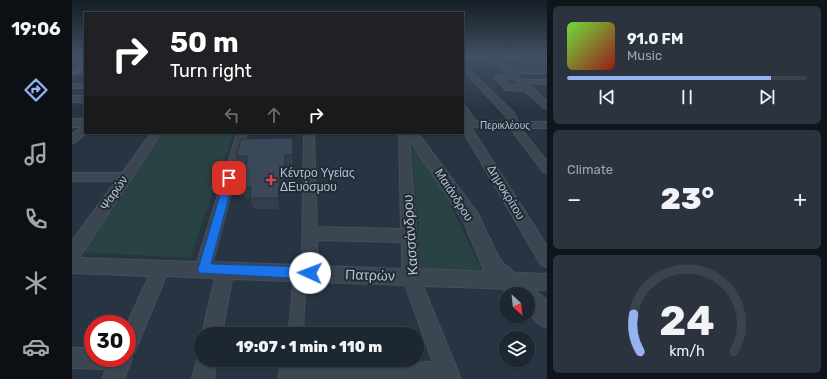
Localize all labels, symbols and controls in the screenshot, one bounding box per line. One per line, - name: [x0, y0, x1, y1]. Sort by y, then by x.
- text: 19:06: [11, 18, 61, 40]
- text: 50 m: [170, 26, 239, 59]
- icon: right: [104, 28, 156, 80]
- text: 91.0 FM: [627, 30, 683, 48]
- text: Music: [627, 48, 662, 63]
- text: Turn right: [170, 60, 252, 82]
- icon: directions: [22, 76, 50, 104]
- icon: previous: [596, 86, 618, 108]
- icon: pause: [676, 86, 698, 108]
- icon: next: [756, 86, 778, 108]
- icon: left: [221, 104, 243, 126]
- icon: ahead: [263, 104, 285, 126]
- icon: right: [305, 104, 327, 126]
- street label: Περικλέους: [480, 120, 530, 132]
- icon: music: [22, 140, 50, 168]
- pin: [212, 161, 246, 195]
- street label: Δημοκρίτου: [484, 162, 528, 222]
- text: Climate: [567, 162, 613, 177]
- place label: Κέντρο Υγείας ΔΕυόσμου: [280, 166, 355, 194]
- street label: Μαιάνδρου: [432, 166, 476, 224]
- icon: arrive: [218, 167, 240, 189]
- street label: Ψαρών: [97, 173, 131, 213]
- marker: Κέντρο Υγείας ΔΕυόσμου: [265, 174, 277, 186]
- text: 23°: [661, 181, 714, 217]
- text: −: [567, 186, 581, 213]
- text: +: [793, 186, 807, 213]
- street label: Κασσάνδρου: [399, 194, 422, 276]
- icon: phone: [22, 205, 50, 233]
- position arrow: [289, 252, 331, 294]
- street label: Πατρών: [345, 266, 395, 285]
- icon: climate: [22, 269, 50, 297]
- north arrow: [499, 287, 535, 323]
- map controls: [499, 287, 535, 367]
- text: 24: [659, 296, 715, 345]
- speed limit sign: 30: [84, 315, 136, 367]
- button: layers: [499, 331, 535, 367]
- icon: car: [22, 333, 50, 361]
- text: 19:07 · 1 min · 110 m: [236, 338, 382, 356]
- text: km/h: [669, 342, 705, 359]

